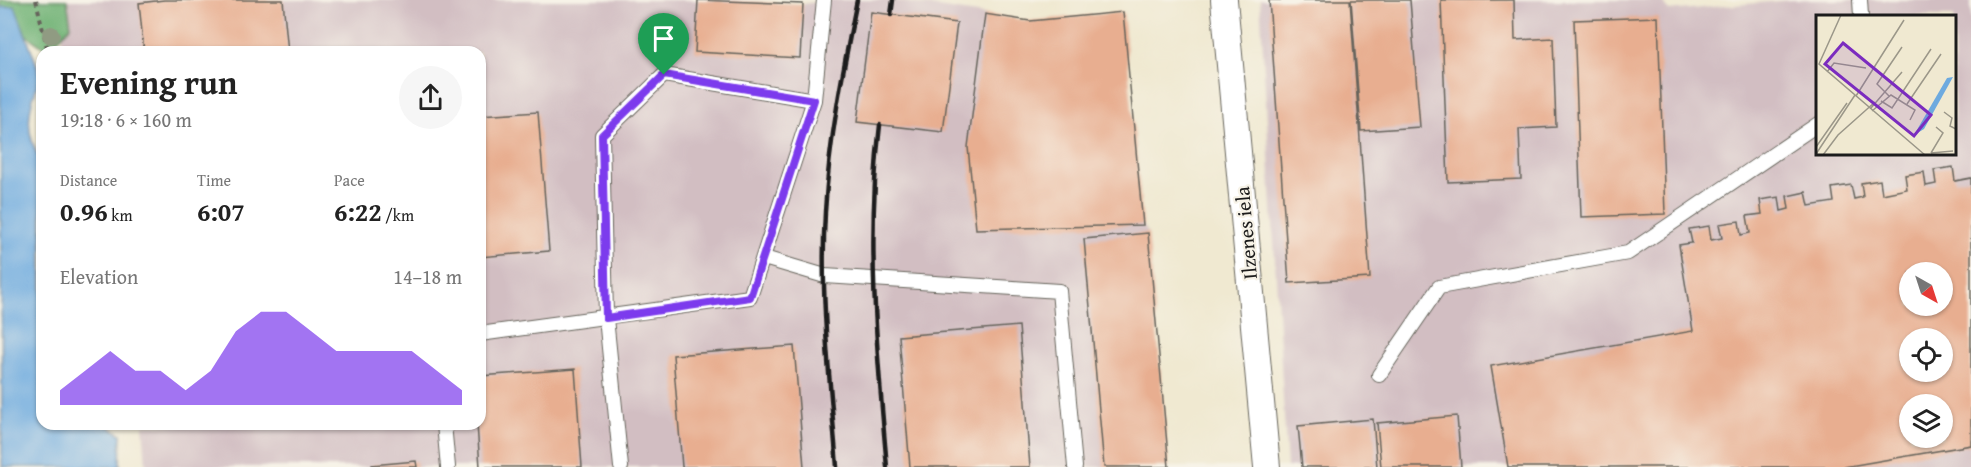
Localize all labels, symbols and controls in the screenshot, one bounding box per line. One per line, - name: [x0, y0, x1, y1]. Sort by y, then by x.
- pin: [638, 13, 689, 75]
- inset map: [1816, 15, 1956, 154]
- icon: arrive: [647, 22, 680, 55]
- text: Evening run: [60, 58, 237, 106]
- button: share: [399, 66, 462, 129]
- text: 19:18 · 6 × 160 m: [60, 105, 192, 134]
- text: Distance: [60, 168, 117, 192]
- text: Time: [197, 168, 231, 192]
- text: Pace: [334, 168, 365, 192]
- street label: Ilzenes iela: [1227, 185, 1264, 281]
- text: 0.96: [60, 192, 108, 231]
- text: 6:07: [197, 192, 245, 231]
- text: 6:22: [334, 192, 382, 231]
- text: km: [108, 203, 132, 227]
- text: /km: [382, 203, 414, 227]
- text: Elevation: [60, 262, 138, 291]
- text: 14–18 m: [393, 262, 462, 291]
- north arrow: [1899, 262, 1953, 316]
- map controls: [1899, 262, 1953, 448]
- button: locate: [1899, 328, 1953, 382]
- button: layers: [1899, 394, 1953, 448]

